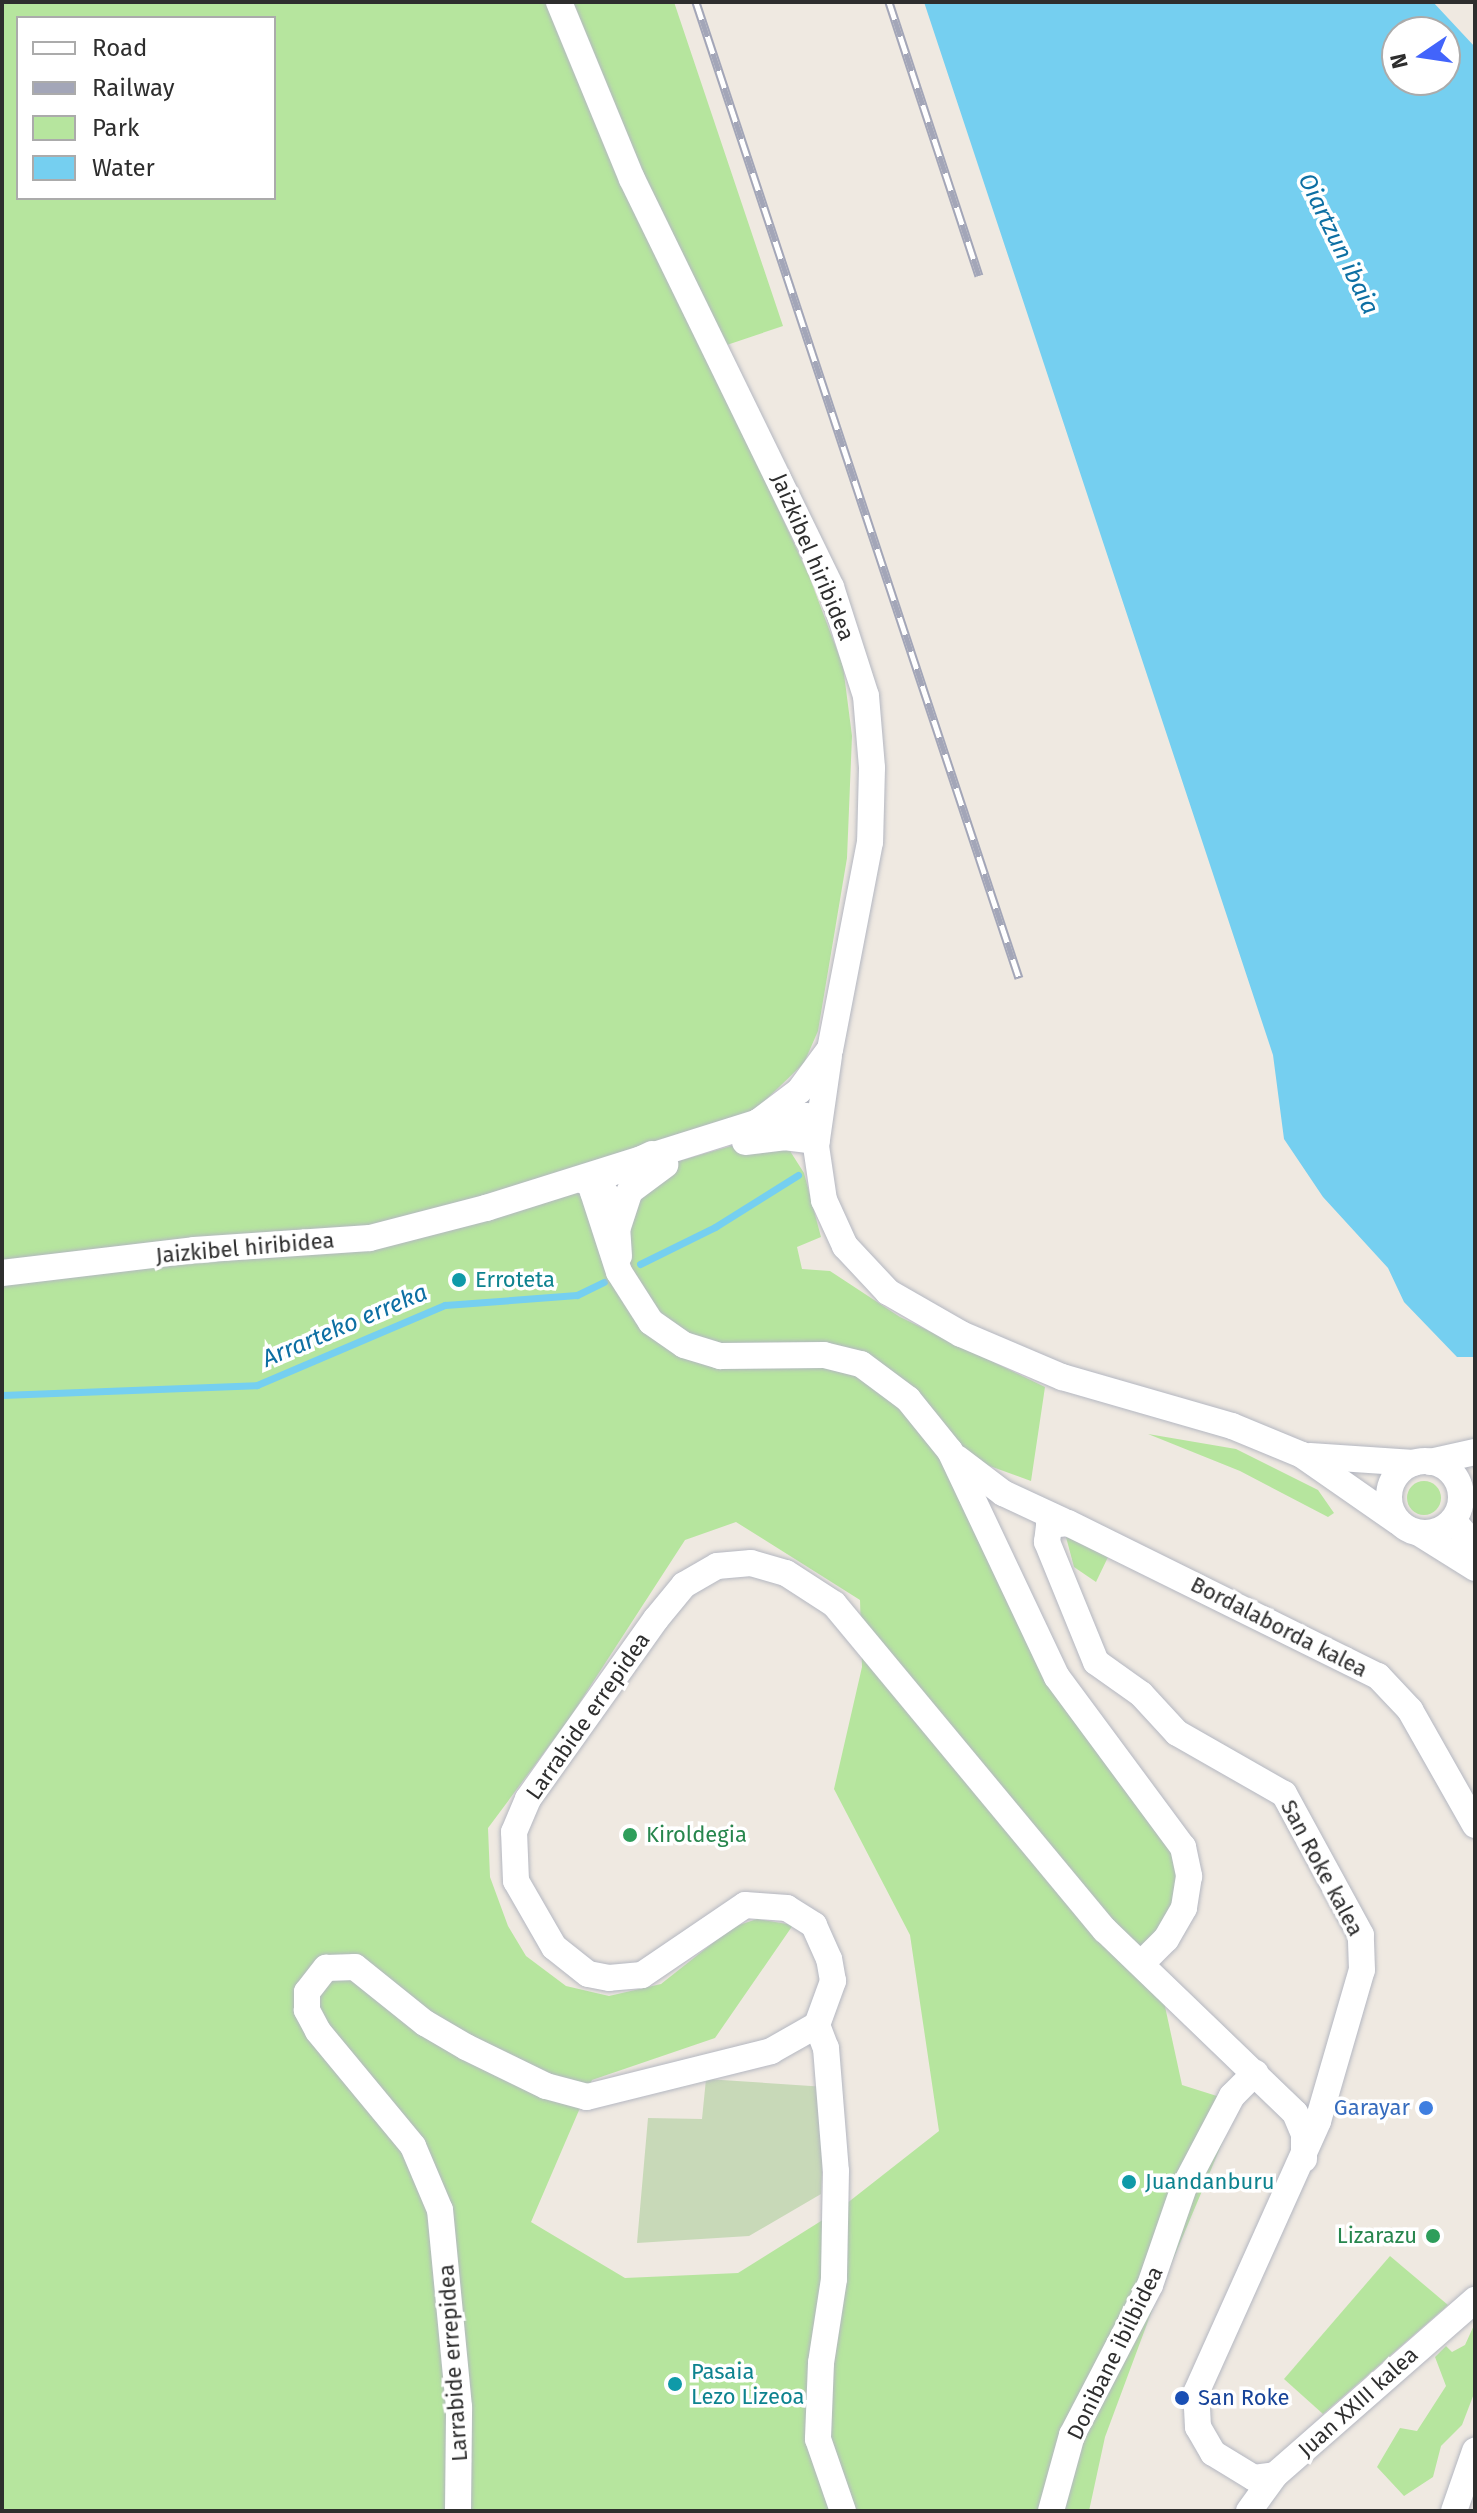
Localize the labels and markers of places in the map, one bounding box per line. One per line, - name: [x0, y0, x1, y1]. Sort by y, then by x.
- place label: Erroteta: [475, 1267, 555, 1293]
- marker: Erroteta: [450, 1271, 468, 1289]
- place label: Kiroldegia: [646, 1822, 747, 1848]
- marker: Kiroldegia: [621, 1826, 639, 1844]
- place label: Garayar: [1334, 2095, 1410, 2121]
- marker: Garayar: [1417, 2099, 1435, 2117]
- place label: Juandanburu: [1145, 2169, 1275, 2195]
- marker: Juandanburu: [1120, 2173, 1138, 2191]
- place label: Lizarazu: [1337, 2223, 1417, 2249]
- marker: Lizarazu: [1424, 2227, 1442, 2245]
- place label: Pasaia Lezo Lizeoa: [691, 2358, 805, 2410]
- marker: Pasaia Lezo Lizeoa: [666, 2375, 684, 2393]
- place label: San Roke: [1198, 2385, 1290, 2411]
- marker: San Roke: [1173, 2389, 1191, 2407]

